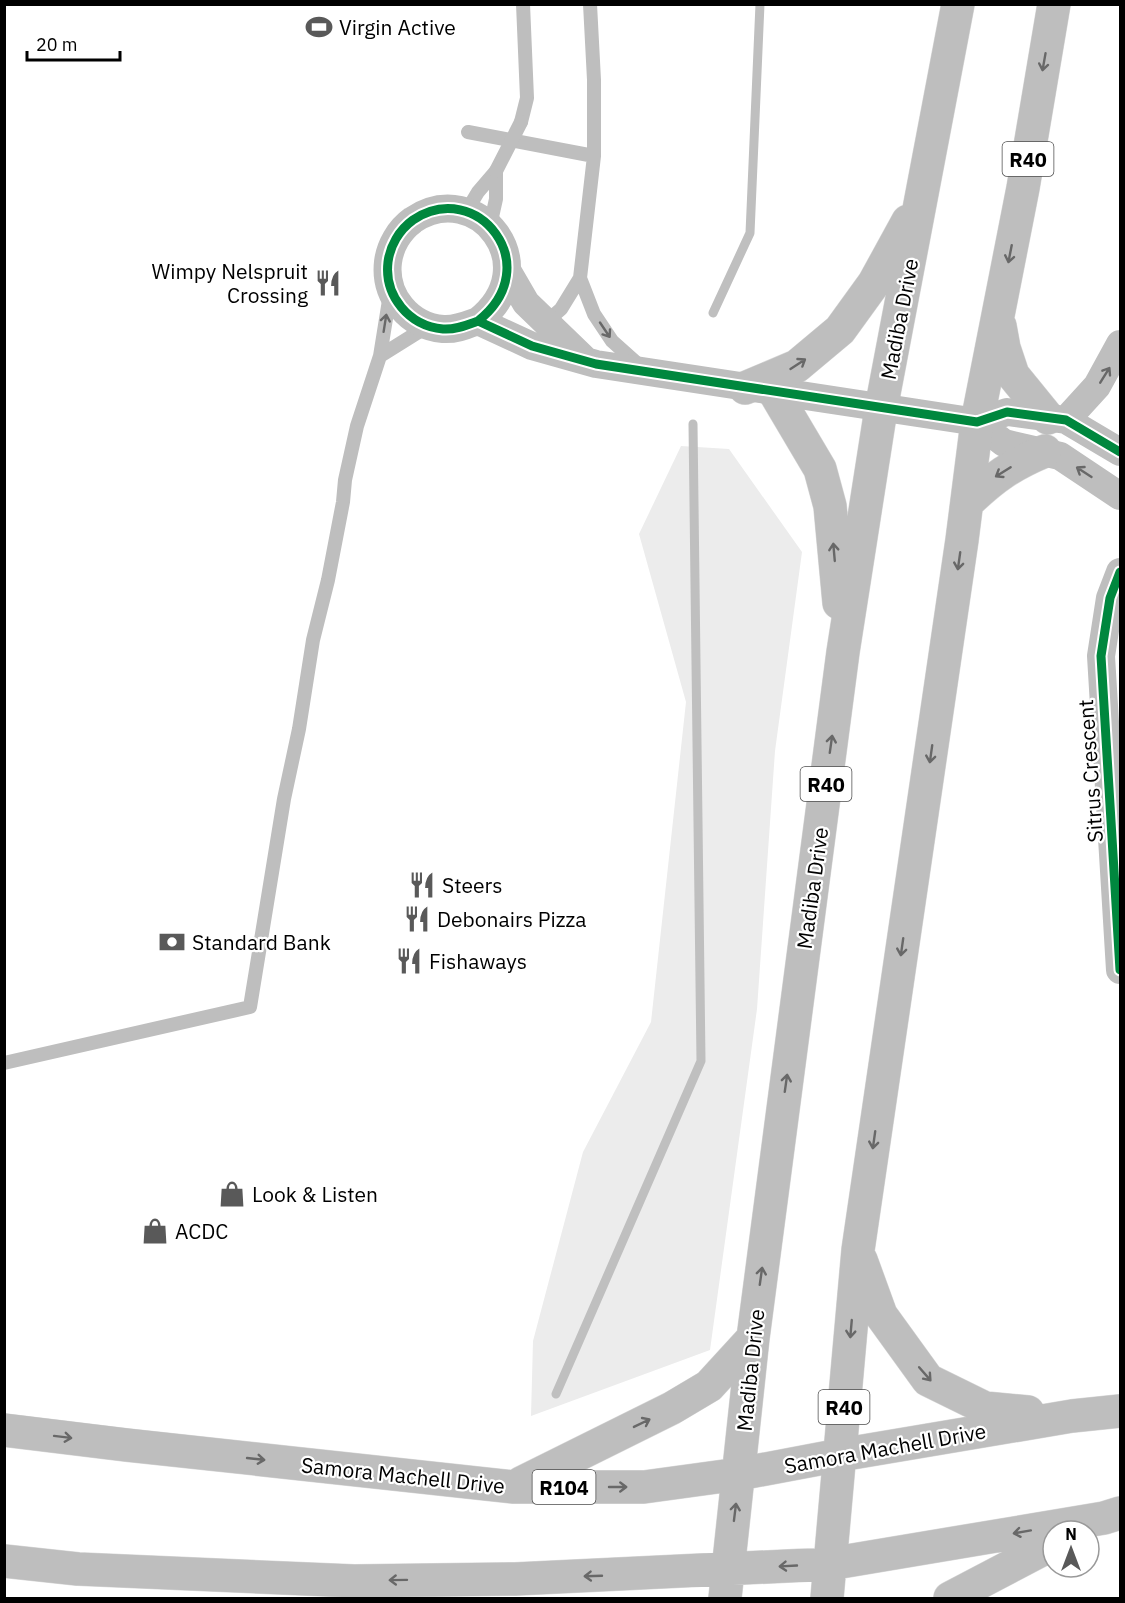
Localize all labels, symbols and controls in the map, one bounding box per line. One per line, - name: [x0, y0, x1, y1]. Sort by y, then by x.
- sports icon: Virgin Active: [304, 12, 334, 42]
- place label: Virgin Active: [339, 13, 456, 41]
- scale bar: [27, 24, 120, 62]
- text: 20 m: [36, 33, 78, 56]
- one-way arrow: [1039, 52, 1050, 72]
- road number: R40: [1002, 142, 1054, 176]
- one-way arrow: [1004, 244, 1015, 263]
- street label: Madiba Drive: [874, 256, 924, 382]
- place label: Wimpy Nelspruit Crossing: [151, 257, 308, 309]
- restaurant icon: Wimpy Nelspruit Crossing: [313, 268, 343, 298]
- one-way arrow: [380, 313, 391, 333]
- one-way arrow: [599, 322, 611, 338]
- one-way arrow: [790, 357, 807, 370]
- one-way arrow: [1098, 366, 1111, 383]
- one-way arrow: [1075, 465, 1092, 478]
- one-way arrow: [995, 467, 1012, 479]
- one-way arrow: [828, 543, 839, 563]
- one-way arrow: [954, 550, 965, 570]
- street label: Sitrus Crescent: [1071, 699, 1109, 843]
- one-way arrow: [826, 734, 837, 754]
- one-way arrow: [925, 743, 936, 763]
- road number: R40: [800, 767, 852, 801]
- street label: Madiba Drive: [790, 825, 834, 951]
- restaurant icon: Steers: [407, 870, 437, 900]
- place label: Steers: [442, 871, 502, 899]
- restaurant icon: Debonairs Pizza: [402, 904, 432, 934]
- place label: Debonairs Pizza: [437, 905, 587, 933]
- bank icon: Standard Bank: [157, 927, 187, 957]
- place label: Standard Bank: [192, 928, 331, 956]
- one-way arrow: [897, 936, 908, 956]
- restaurant icon: Fishaways: [394, 946, 424, 976]
- place label: Fishaways: [429, 947, 527, 975]
- one-way arrow: [781, 1073, 792, 1093]
- one-way arrow: [868, 1129, 879, 1149]
- shop icon: Look & Listen: [217, 1179, 247, 1209]
- place label: Look & Listen: [252, 1180, 378, 1208]
- shop icon: ACDC: [140, 1216, 170, 1246]
- place label: ACDC: [175, 1217, 228, 1245]
- one-way arrow: [756, 1267, 767, 1286]
- street label: Madiba Drive: [730, 1307, 770, 1433]
- one-way arrow: [845, 1319, 856, 1338]
- one-way arrow: [917, 1365, 931, 1381]
- road number: R40: [818, 1390, 870, 1424]
- one-way arrow: [632, 1416, 650, 1428]
- street label: Samora Machell Drive: [782, 1416, 988, 1480]
- one-way arrow: [52, 1432, 72, 1443]
- street label: Samora Machell Drive: [300, 1450, 506, 1500]
- one-way arrow: [246, 1454, 266, 1465]
- road number: R104: [532, 1470, 596, 1504]
- one-way arrow: [607, 1481, 627, 1493]
- one-way arrow: [730, 1502, 741, 1522]
- north arrow: [1041, 1519, 1101, 1579]
- text: N: [1065, 1524, 1077, 1544]
- one-way arrow: [1012, 1526, 1032, 1537]
- one-way arrow: [778, 1561, 798, 1572]
- one-way arrow: [583, 1570, 603, 1581]
- one-way arrow: [388, 1575, 408, 1586]

